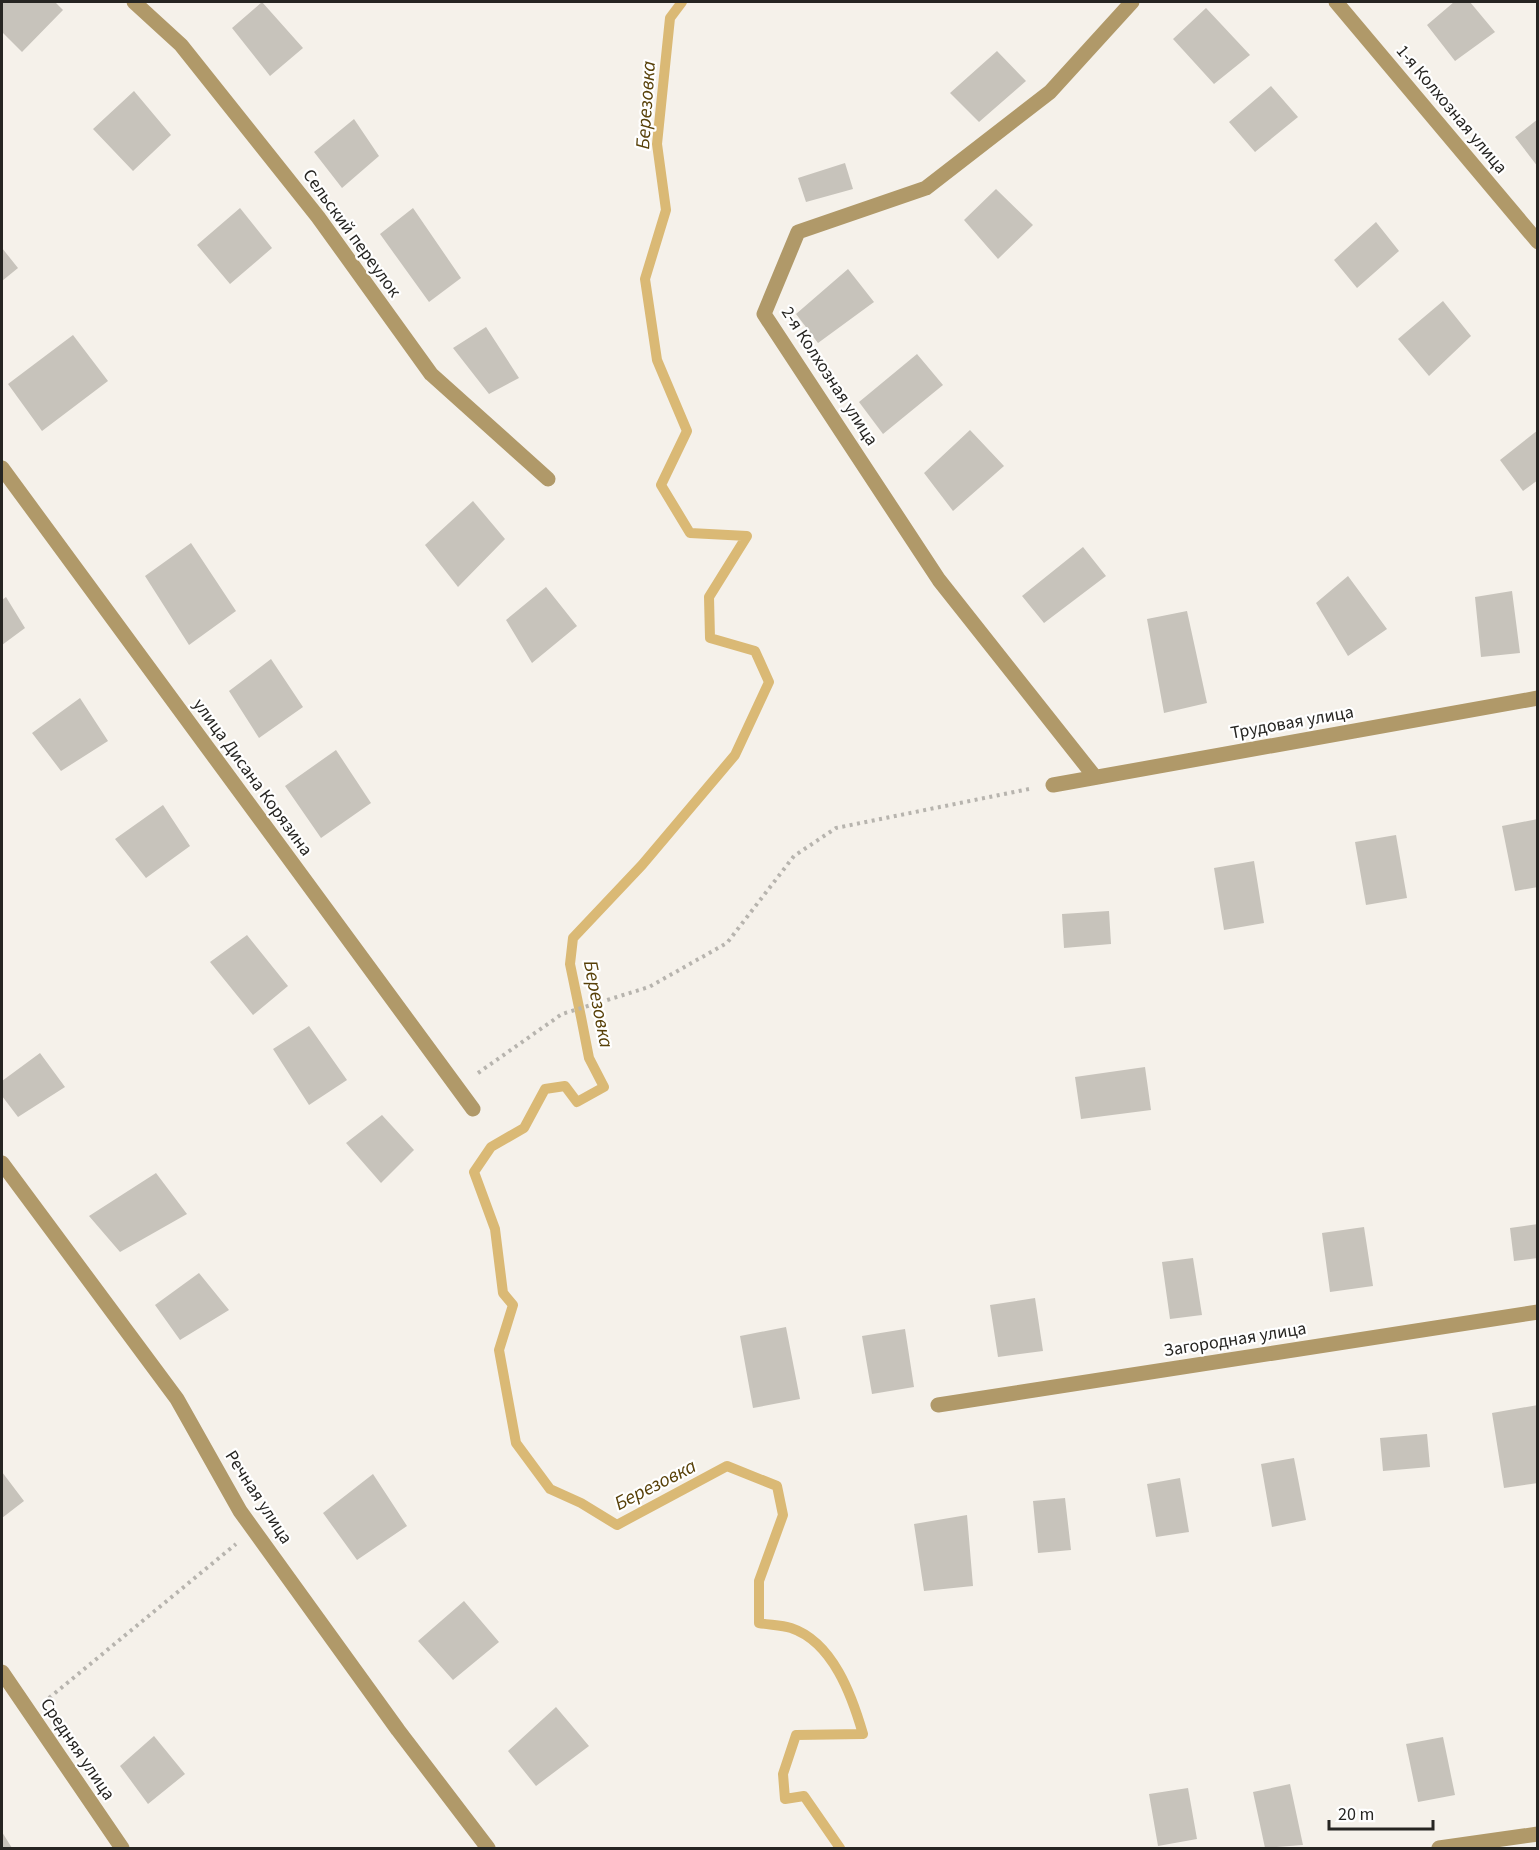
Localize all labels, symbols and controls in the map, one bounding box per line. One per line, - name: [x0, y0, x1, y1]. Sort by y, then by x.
- street label: 1-я Колхозная улица: [1390, 39, 1513, 179]
- water label: Березовка: [629, 60, 663, 150]
- street label: Сельский переулок: [296, 164, 407, 303]
- street label: 2-я Колхозная улица: [775, 302, 884, 451]
- street label: улица Дисана Корязина: [187, 693, 318, 861]
- street label: Трудовая улица: [1229, 699, 1356, 746]
- water label: Березовка: [576, 958, 620, 1051]
- street label: Загородная улица: [1162, 1316, 1308, 1363]
- street label: Речная улица: [219, 1446, 298, 1549]
- water label: Березовка: [610, 1452, 702, 1518]
- street label: Средняя улица: [34, 1693, 121, 1805]
- scale bar: [1329, 1793, 1432, 1831]
- text: 20 m: [1338, 1802, 1374, 1827]

